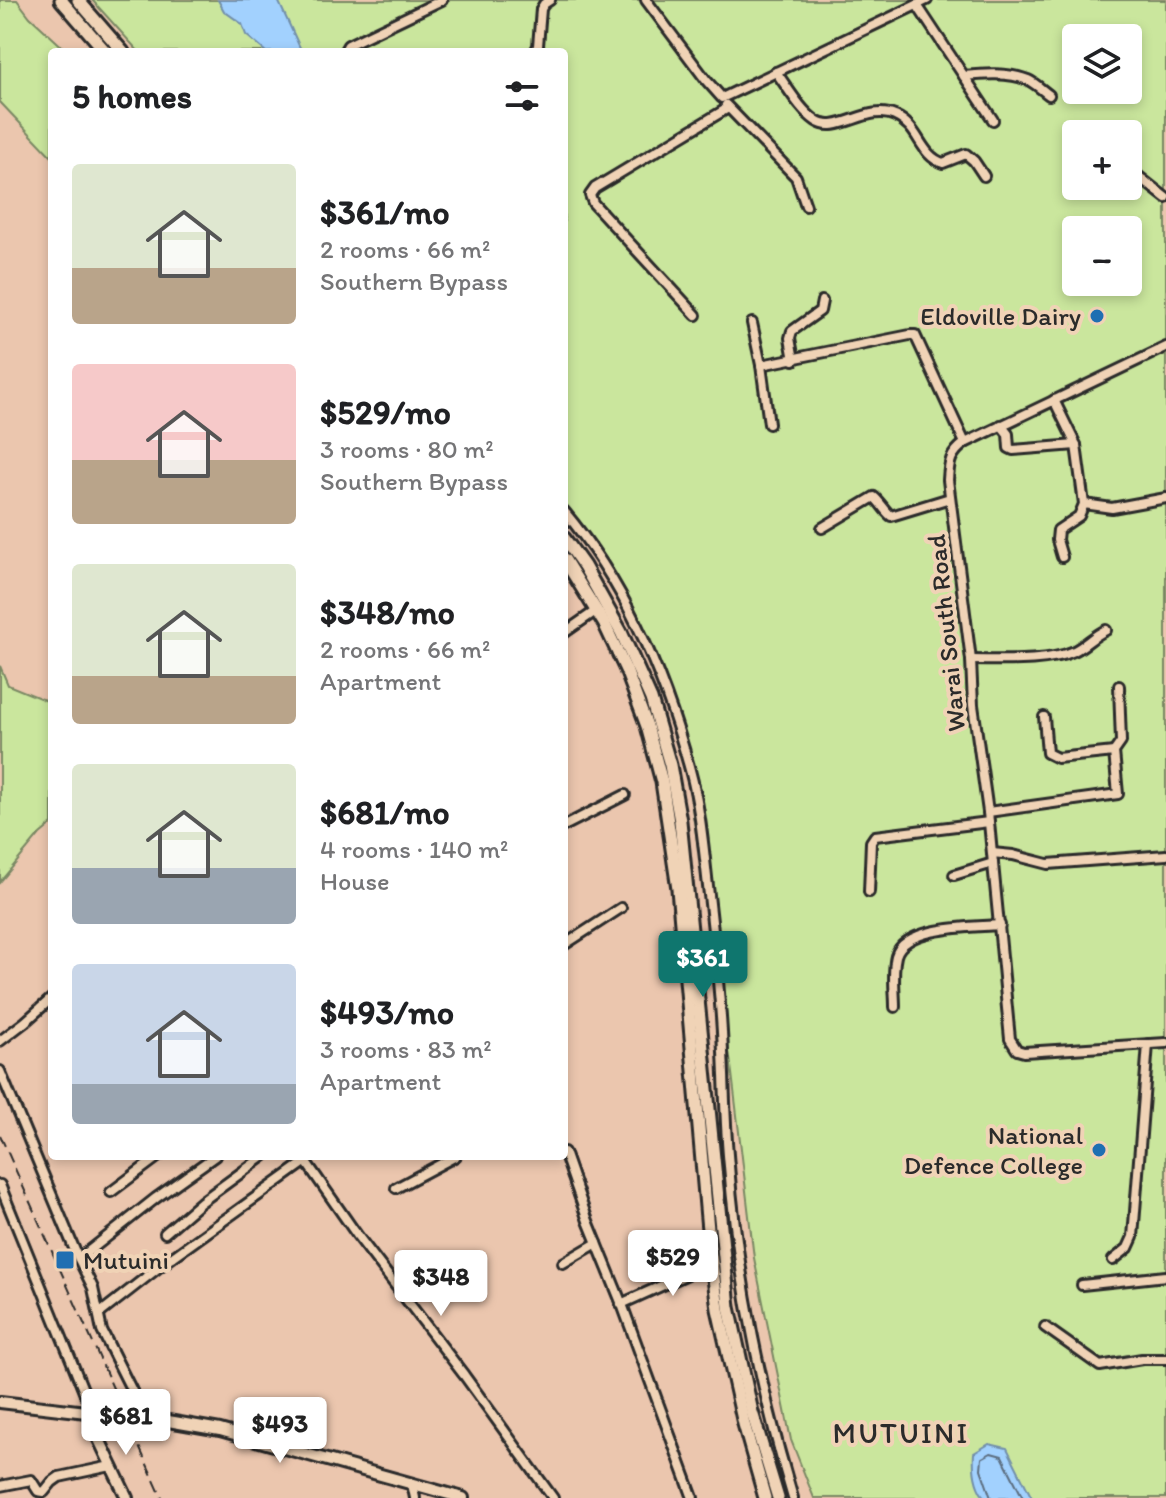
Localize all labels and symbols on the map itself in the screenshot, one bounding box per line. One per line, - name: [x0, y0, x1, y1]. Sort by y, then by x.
- place label: Eldoville Dairy: [920, 300, 1081, 332]
- marker: Eldoville Dairy: [1088, 307, 1106, 325]
- street label: Warai South Road: [920, 533, 972, 733]
- pin: $361: [656, 931, 750, 999]
- place label: National Defence College: [904, 1119, 1083, 1181]
- marker: National Defence College: [1090, 1141, 1108, 1159]
- pin: $529: [626, 1230, 720, 1298]
- place label: Mutuini: [83, 1244, 169, 1276]
- marker: Mutuini: [54, 1249, 76, 1271]
- pin: $348: [394, 1250, 488, 1318]
- pin: $681: [79, 1389, 173, 1457]
- pin: $493: [233, 1397, 327, 1465]
- district label: MUTUINI: [833, 1414, 969, 1451]

